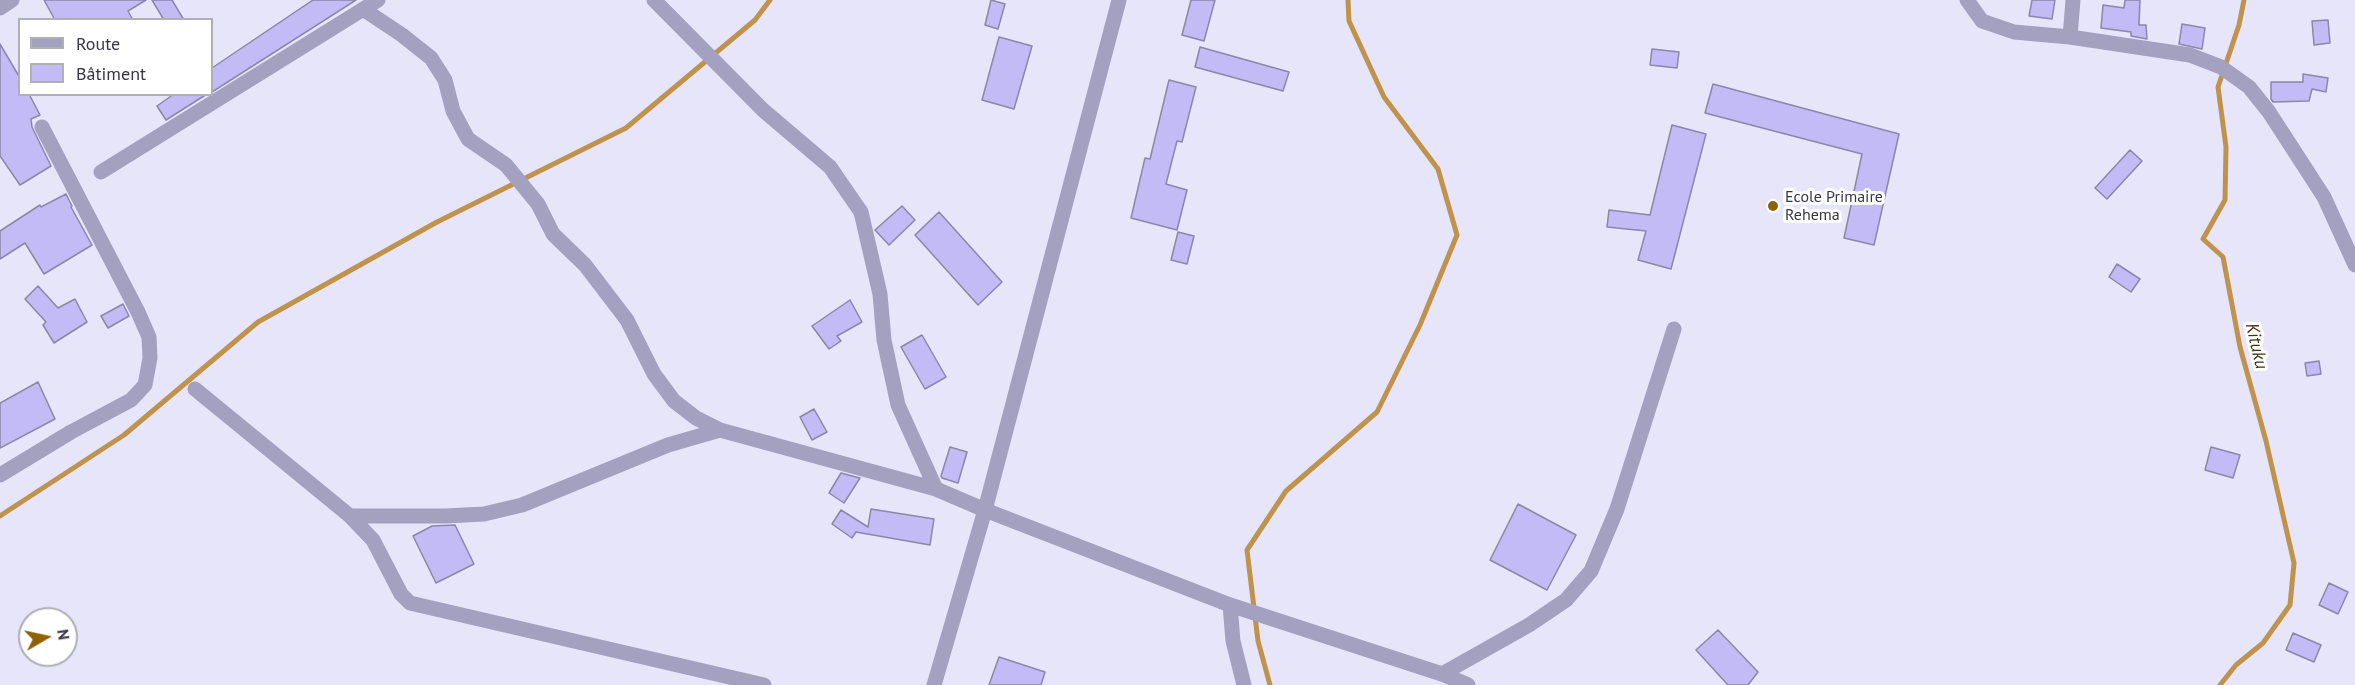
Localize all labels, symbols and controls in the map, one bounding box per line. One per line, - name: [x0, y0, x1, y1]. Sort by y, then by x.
- legend: [18, 18, 213, 96]
- text: Route: [76, 32, 120, 55]
- text: Bâtiment: [76, 62, 146, 85]
- place label: Ecole Primaire Rehema: [1785, 187, 1883, 225]
- marker: Ecole Primaire Rehema: [1766, 199, 1780, 213]
- water label: Kituku: [2240, 321, 2272, 371]
- north arrow: [18, 607, 78, 667]
- text: N: [53, 628, 75, 641]

